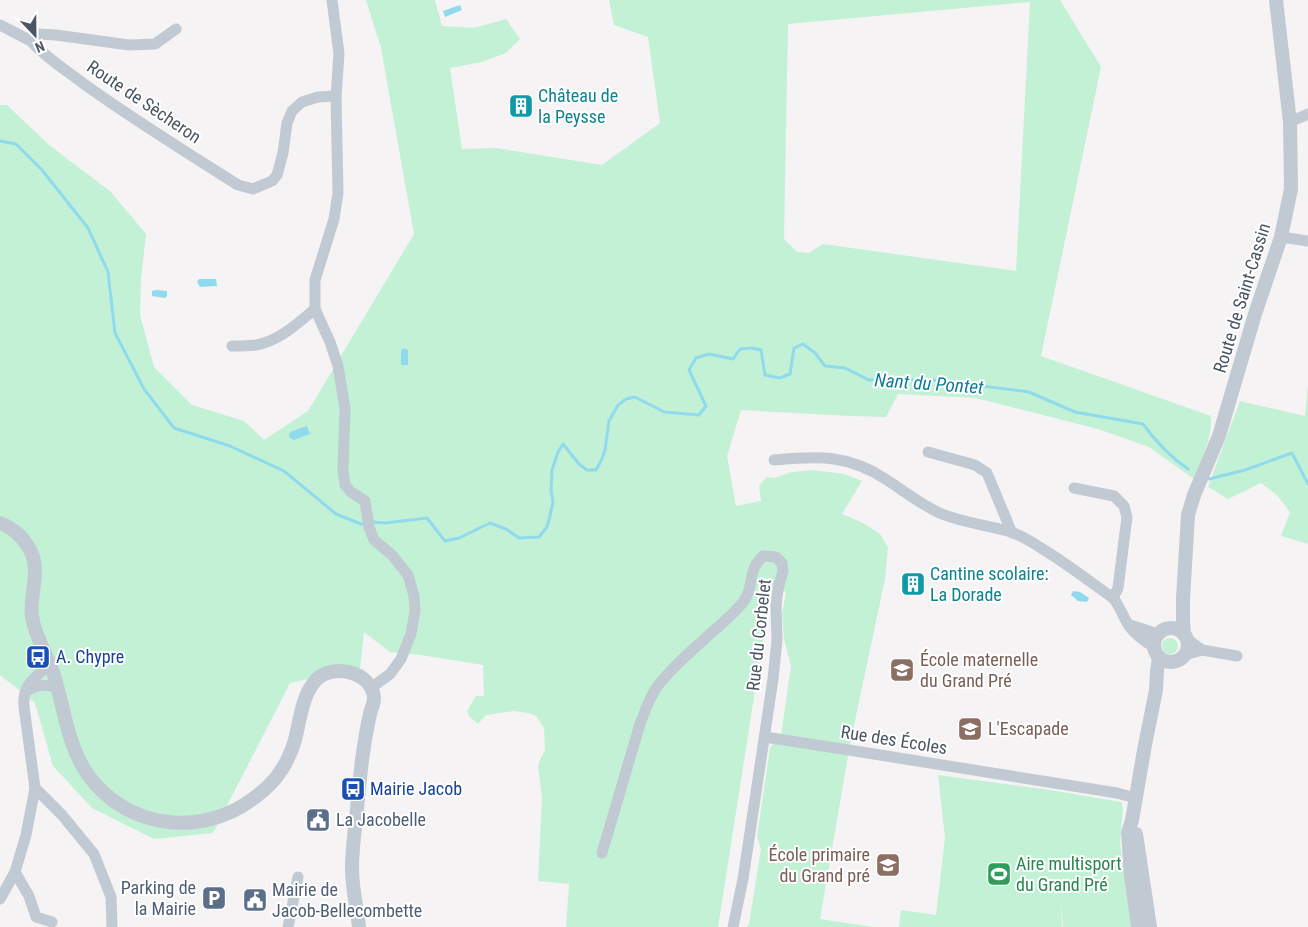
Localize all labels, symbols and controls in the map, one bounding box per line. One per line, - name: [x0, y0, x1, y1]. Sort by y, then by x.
- north arrow: [10, 10, 60, 60]
- text: N: [33, 38, 47, 56]
- street label: Route de Sècheron: [83, 56, 205, 147]
- place label: Château de la Peysse: [538, 85, 618, 127]
- building icon: Château de la Peysse: [508, 93, 534, 119]
- street label: Route de Saint-Cassin: [1209, 220, 1274, 375]
- water label: Nant du Pontet: [874, 368, 985, 399]
- place label: Cantine scolaire: La Dorade: [930, 563, 1049, 605]
- building icon: Cantine scolaire: La Dorade: [900, 571, 926, 597]
- street label: Rue du Corbelet: [742, 578, 775, 692]
- bus stop icon: A. Chypre: [25, 644, 51, 670]
- place label: A. Chypre: [56, 646, 124, 667]
- place label: École maternelle du Grand Pré: [920, 649, 1038, 691]
- school or university icon: École maternelle du Grand Pré: [889, 657, 915, 683]
- school or university icon: L'Escapade: [957, 716, 983, 742]
- place label: L'Escapade: [988, 718, 1069, 739]
- street label: Rue des Écoles: [839, 721, 949, 758]
- bus stop icon: Mairie Jacob: [340, 776, 366, 802]
- place label: Mairie Jacob: [370, 778, 462, 799]
- public building icon: La Jacobelle: [305, 807, 331, 833]
- place label: La Jacobelle: [336, 809, 426, 830]
- place label: École primaire du Grand pré: [769, 844, 870, 886]
- school or university icon: École primaire du Grand pré: [875, 852, 901, 878]
- place label: Aire multisport du Grand Pré: [1016, 853, 1122, 895]
- sports icon: Aire multisport du Grand Pré: [986, 861, 1012, 887]
- place label: Parking de la Mairie: [121, 877, 196, 919]
- place label: Mairie de Jacob-Bellecombette: [272, 879, 422, 921]
- parking icon: Parking de la Mairie: [201, 885, 227, 911]
- public building icon: Mairie de Jacob-Bellecombette: [242, 887, 268, 913]

